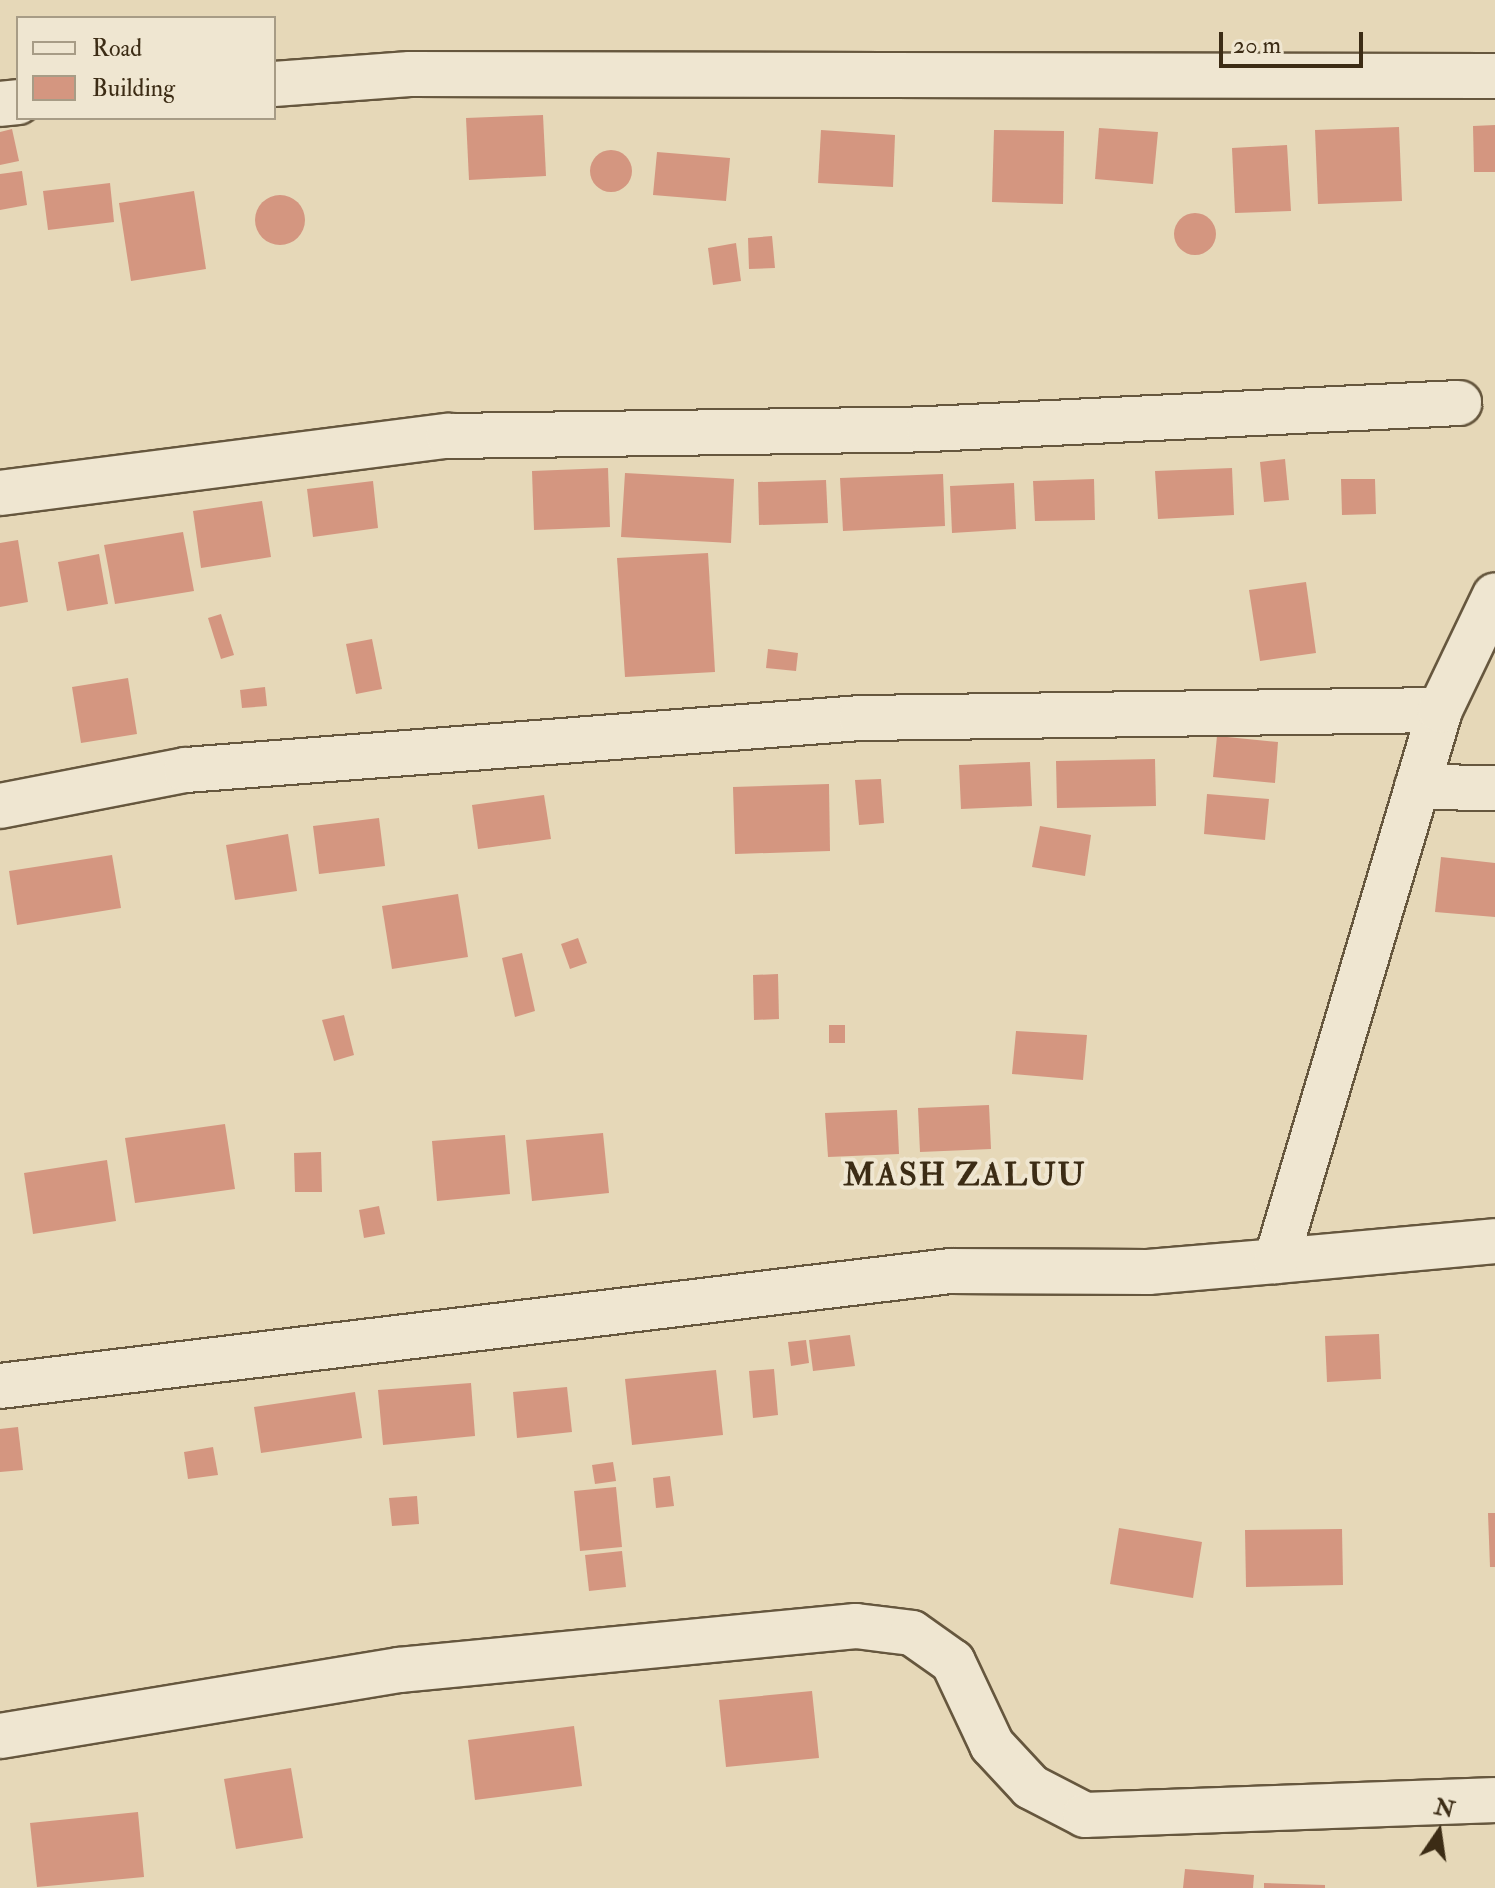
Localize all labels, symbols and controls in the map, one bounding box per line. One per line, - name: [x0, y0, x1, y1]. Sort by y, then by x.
- legend: [16, 16, 276, 120]
- scale bar: [1223, 16, 1367, 66]
- text: 20 m: [1233, 30, 1281, 61]
- text: Road: [92, 33, 142, 64]
- text: Building: [92, 73, 175, 104]
- district label: MASH ZALUU: [844, 1156, 1086, 1194]
- north arrow: [1399, 1792, 1479, 1872]
- text: N: [1432, 1793, 1457, 1824]

